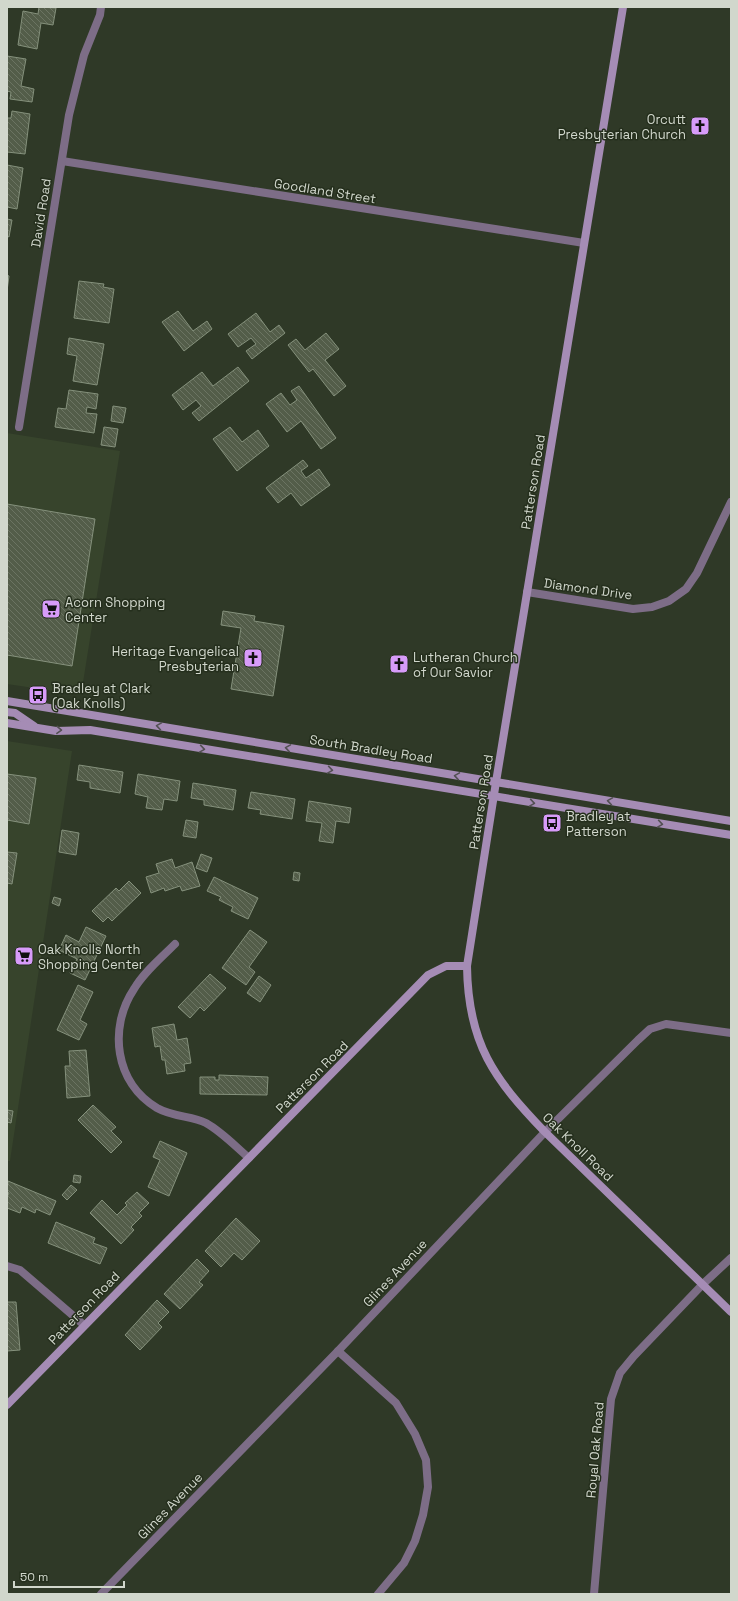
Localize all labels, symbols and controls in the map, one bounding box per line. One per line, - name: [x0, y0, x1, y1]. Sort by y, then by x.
- place label: Orcutt Presbyterian Church: [558, 111, 686, 143]
- church icon: Orcutt Presbyterian Church: [689, 115, 711, 137]
- street label: Goodland Street: [273, 175, 377, 207]
- street label: David Road: [27, 177, 55, 249]
- street label: Patterson Road: [517, 433, 549, 531]
- street label: Diamond Drive: [543, 574, 633, 604]
- place label: Acorn Shopping Center: [65, 594, 165, 626]
- supermarket icon: Acorn Shopping Center: [40, 598, 62, 620]
- place label: Heritage Evangelical Presbyterian: [112, 643, 239, 675]
- church icon: Heritage Evangelical Presbyterian: [242, 647, 264, 669]
- place label: Lutheran Church of Our Savior: [413, 649, 518, 681]
- church icon: Lutheran Church of Our Savior: [388, 653, 410, 675]
- place label: Bradley at Clark (Oak Knolls): [52, 680, 150, 712]
- bus stop icon: Bradley at Clark (Oak Knolls): [27, 684, 49, 706]
- one-way arrow: [156, 722, 162, 731]
- one-way arrow: [56, 726, 62, 735]
- street label: South Bradley Road: [308, 731, 434, 767]
- one-way arrow: [199, 744, 205, 753]
- one-way arrow: [284, 744, 291, 752]
- street label: Patterson Road: [465, 753, 497, 851]
- one-way arrow: [327, 765, 333, 774]
- one-way arrow: [454, 772, 460, 781]
- one-way arrow: [607, 797, 613, 806]
- one-way arrow: [529, 798, 535, 807]
- place label: Bradley at Patterson: [566, 808, 630, 840]
- bus stop icon: Bradley at Patterson: [541, 812, 563, 834]
- one-way arrow: [657, 819, 663, 828]
- place label: Oak Knolls North Shopping Center: [38, 941, 144, 973]
- supermarket icon: Oak Knolls North Shopping Center: [13, 945, 35, 967]
- street label: Patterson Road: [272, 1037, 352, 1117]
- street label: Oak Knoll Road: [539, 1109, 617, 1185]
- street label: Glines Avenue: [359, 1236, 431, 1310]
- street label: Patterson Road: [45, 1268, 123, 1348]
- street label: Royal Oak Road: [582, 1401, 608, 1499]
- street label: Glines Avenue: [134, 1469, 206, 1543]
- scale bar: [14, 1563, 124, 1589]
- text: 50 m: [20, 1569, 48, 1585]

